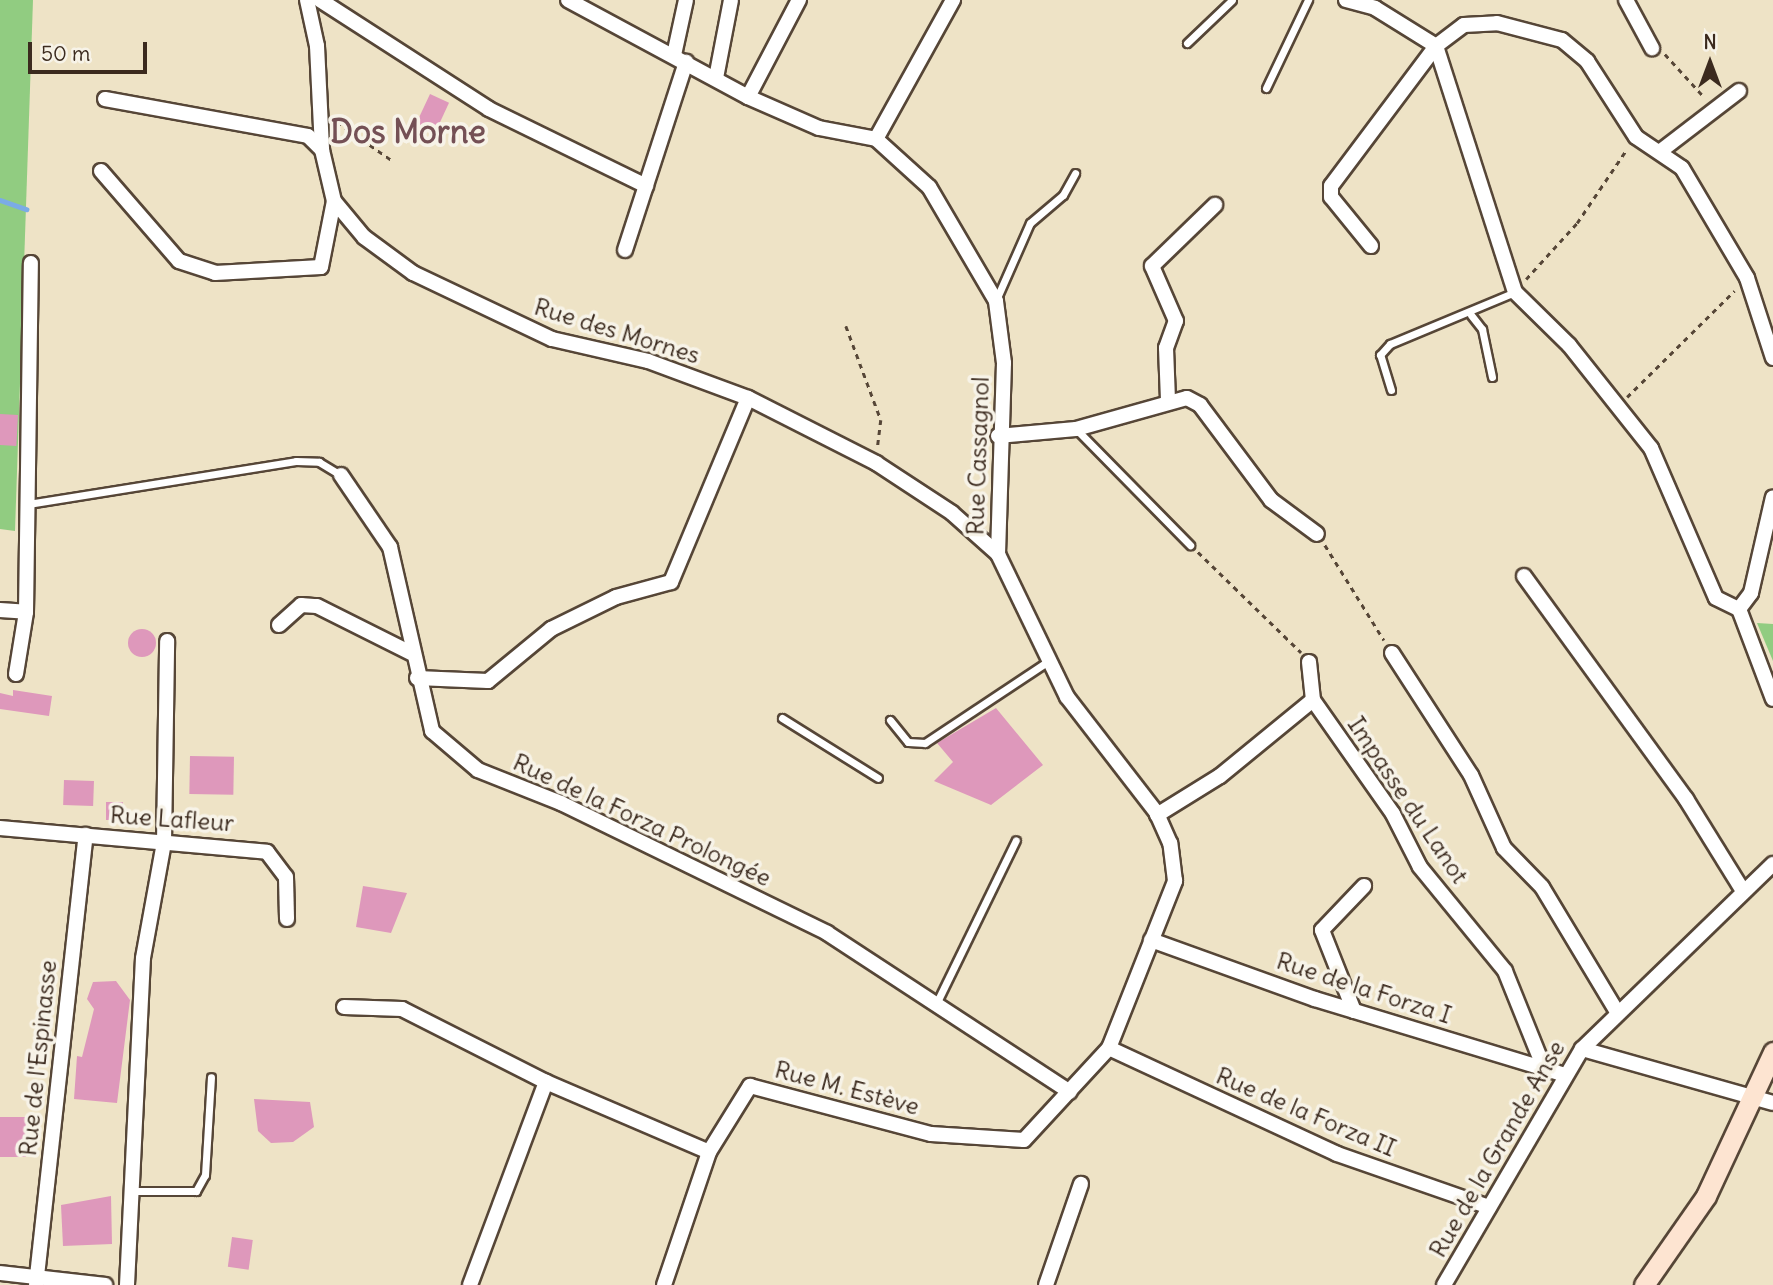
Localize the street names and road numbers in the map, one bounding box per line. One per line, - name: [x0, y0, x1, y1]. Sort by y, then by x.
- street label: Rue des Mornes: [531, 292, 703, 370]
- street label: Rue Cassagnol: [961, 376, 995, 536]
- street label: Impasse du Lanot: [1342, 711, 1474, 889]
- street label: Rue de la Forza Prolongée: [509, 748, 775, 892]
- street label: Rue Lafleur: [109, 800, 235, 838]
- street label: Rue de la Forza I: [1273, 946, 1455, 1030]
- street label: Rue de l'Espinasse: [13, 959, 63, 1157]
- street label: Rue de la Grande Anse: [1423, 1036, 1571, 1262]
- street label: Rue M. Estève: [772, 1055, 922, 1121]
- street label: Rue de la Forza II: [1212, 1061, 1400, 1163]

